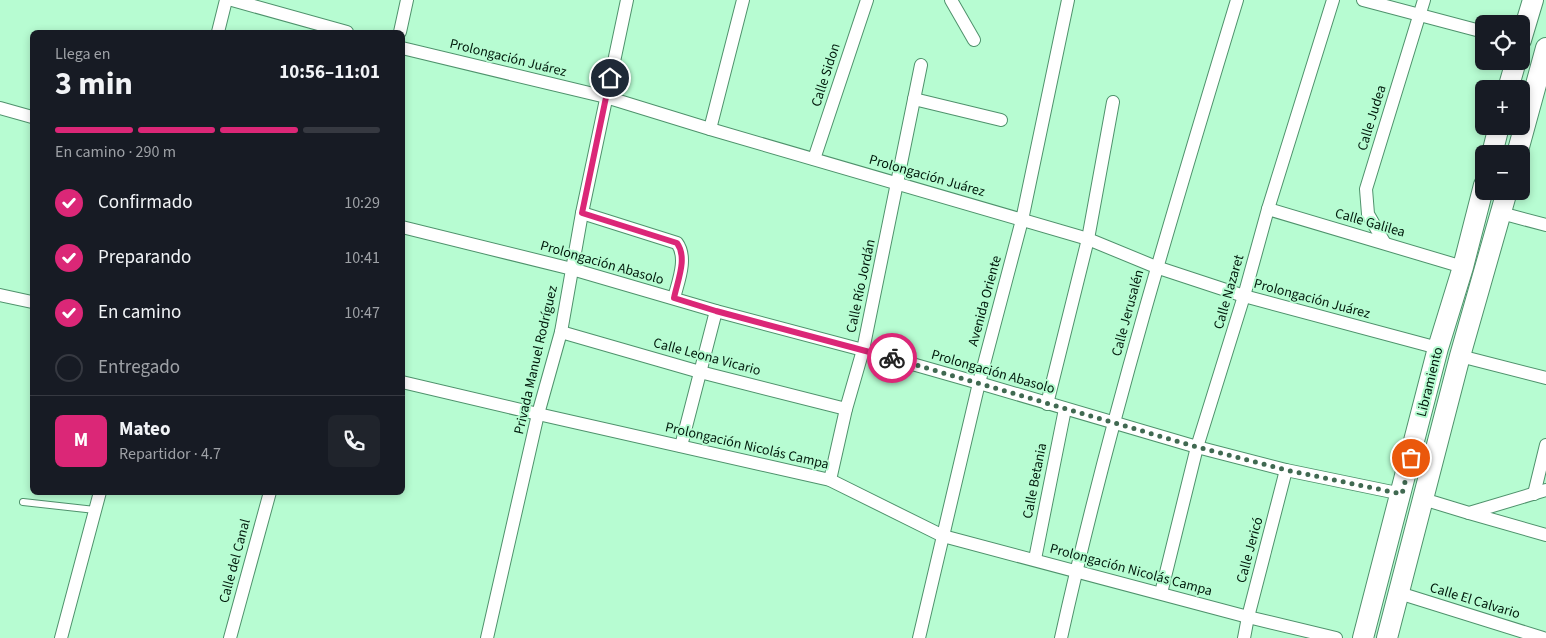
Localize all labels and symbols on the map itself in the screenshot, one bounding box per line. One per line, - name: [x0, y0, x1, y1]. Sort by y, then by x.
- street label: Prolongación Juárez: [447, 34, 569, 82]
- street label: Calle Sidon: [806, 41, 846, 109]
- pin: [589, 57, 631, 99]
- street label: Calle Judea: [1353, 83, 1391, 153]
- street label: Prolongación Juárez: [867, 150, 987, 202]
- street label: Calle Galilea: [1333, 203, 1407, 243]
- street label: Prolongación Abasolo: [538, 236, 666, 290]
- street label: Calle Río Jordán: [841, 237, 881, 335]
- street label: Calle Nazaret: [1209, 252, 1249, 332]
- street label: Avenida Oriente: [963, 253, 1007, 349]
- street label: Calle Jerusalén: [1107, 267, 1149, 359]
- street label: Prolongación Juárez: [1252, 274, 1372, 324]
- street label: Privada Manuel Rodríguez: [509, 284, 563, 436]
- street label: Calle Leona Vicario: [651, 333, 763, 381]
- courier: [867, 333, 917, 383]
- street label: Prolongación Abasolo: [929, 345, 1057, 399]
- street label: Libramiento: [1412, 345, 1448, 419]
- street label: Prolongación Nicolás Campa: [663, 417, 831, 475]
- pin: [1390, 437, 1432, 479]
- street label: Calle Betania: [1018, 441, 1052, 521]
- street label: Calle Jericó: [1232, 515, 1268, 585]
- street label: Calle del Canal: [214, 516, 256, 605]
- street label: Prolongación Nicolás Campa: [1047, 539, 1215, 601]
- street label: Calle El Calvario: [1427, 578, 1523, 624]

